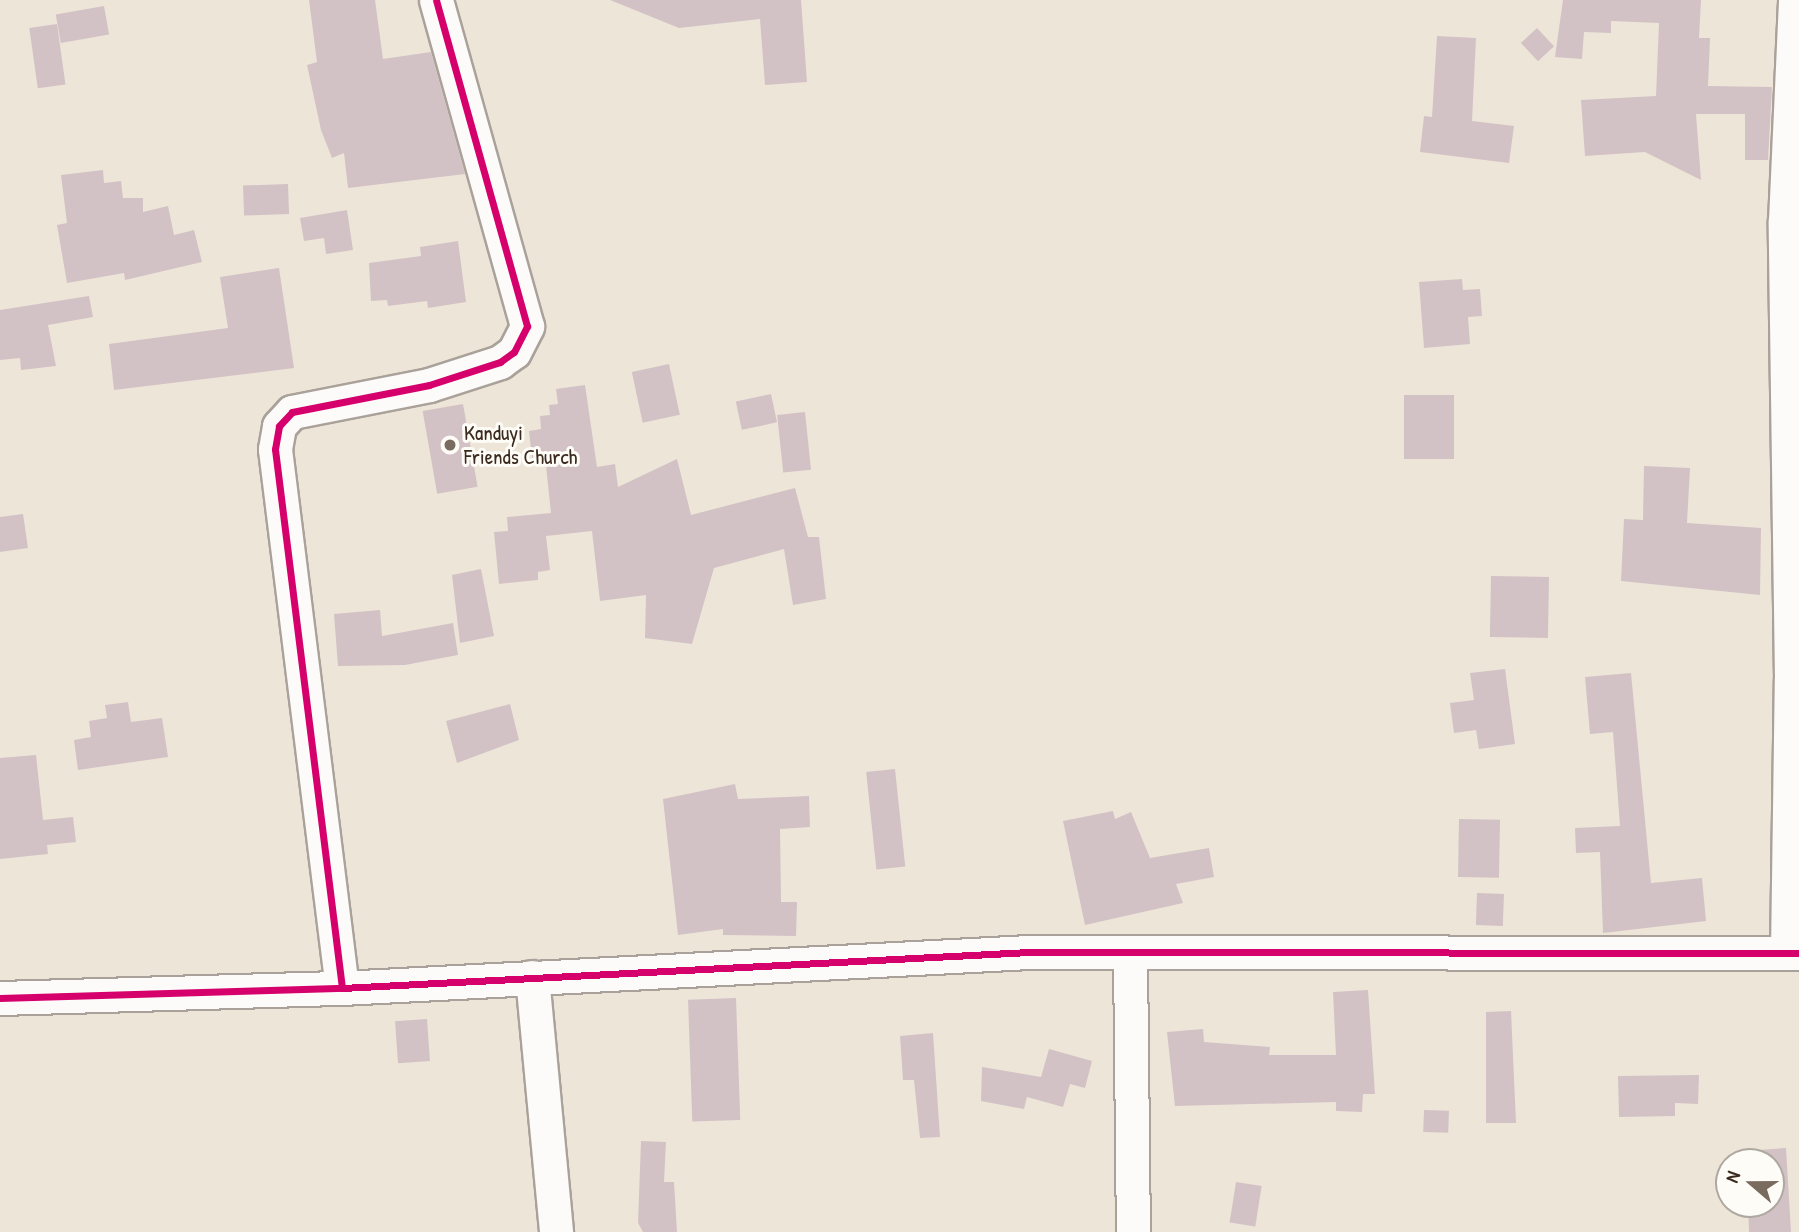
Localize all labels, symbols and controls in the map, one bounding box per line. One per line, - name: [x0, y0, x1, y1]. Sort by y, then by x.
- place label: Kanduyi Friends Church: [464, 420, 577, 470]
- marker: Kanduyi Friends Church: [442, 437, 458, 453]
- north arrow: [1715, 1148, 1785, 1218]
- text: N: [1718, 1167, 1746, 1186]

